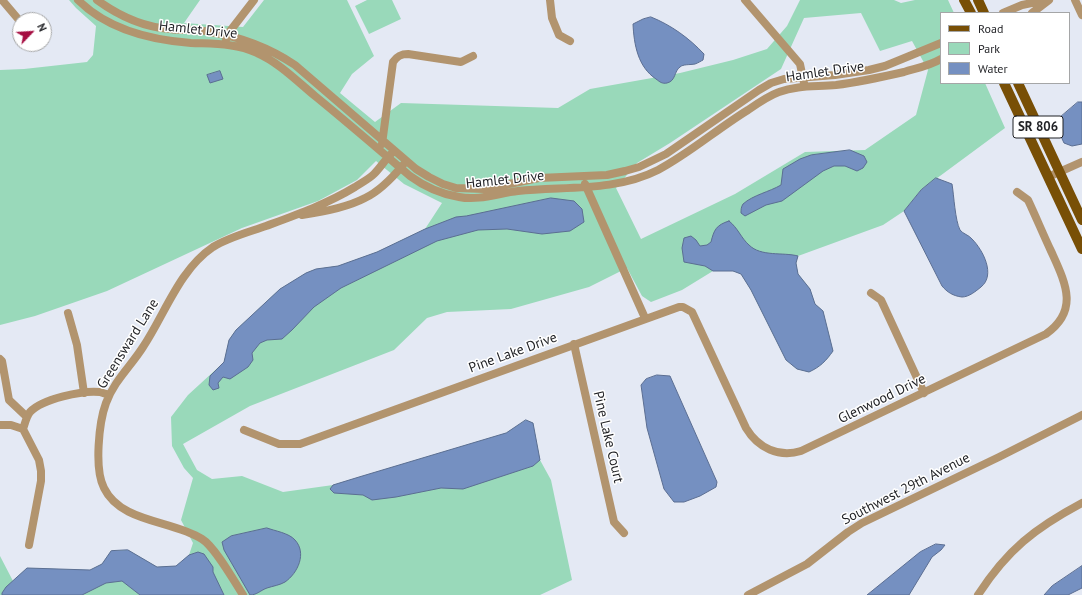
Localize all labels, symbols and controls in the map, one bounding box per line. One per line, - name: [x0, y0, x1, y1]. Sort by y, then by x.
- north arrow: [12, 12, 52, 52]
- legend: [940, 12, 1070, 84]
- street label: Hamlet Drive: [158, 18, 238, 42]
- text: N: [34, 21, 50, 34]
- text: Road: [978, 21, 1003, 36]
- text: Park: [978, 41, 1000, 56]
- street label: Hamlet Drive: [785, 58, 865, 86]
- text: Water: [978, 61, 1008, 76]
- road number: SR 806: [1013, 116, 1063, 138]
- street label: Hamlet Drive: [465, 168, 545, 192]
- street label: Greensward Lane: [94, 296, 162, 392]
- street label: Pine Lake Drive: [467, 329, 559, 377]
- street label: Glenwood Drive: [836, 371, 928, 427]
- street label: Pine Lake Court: [589, 389, 627, 485]
- street label: Southwest 29th Avenue: [839, 449, 973, 529]

